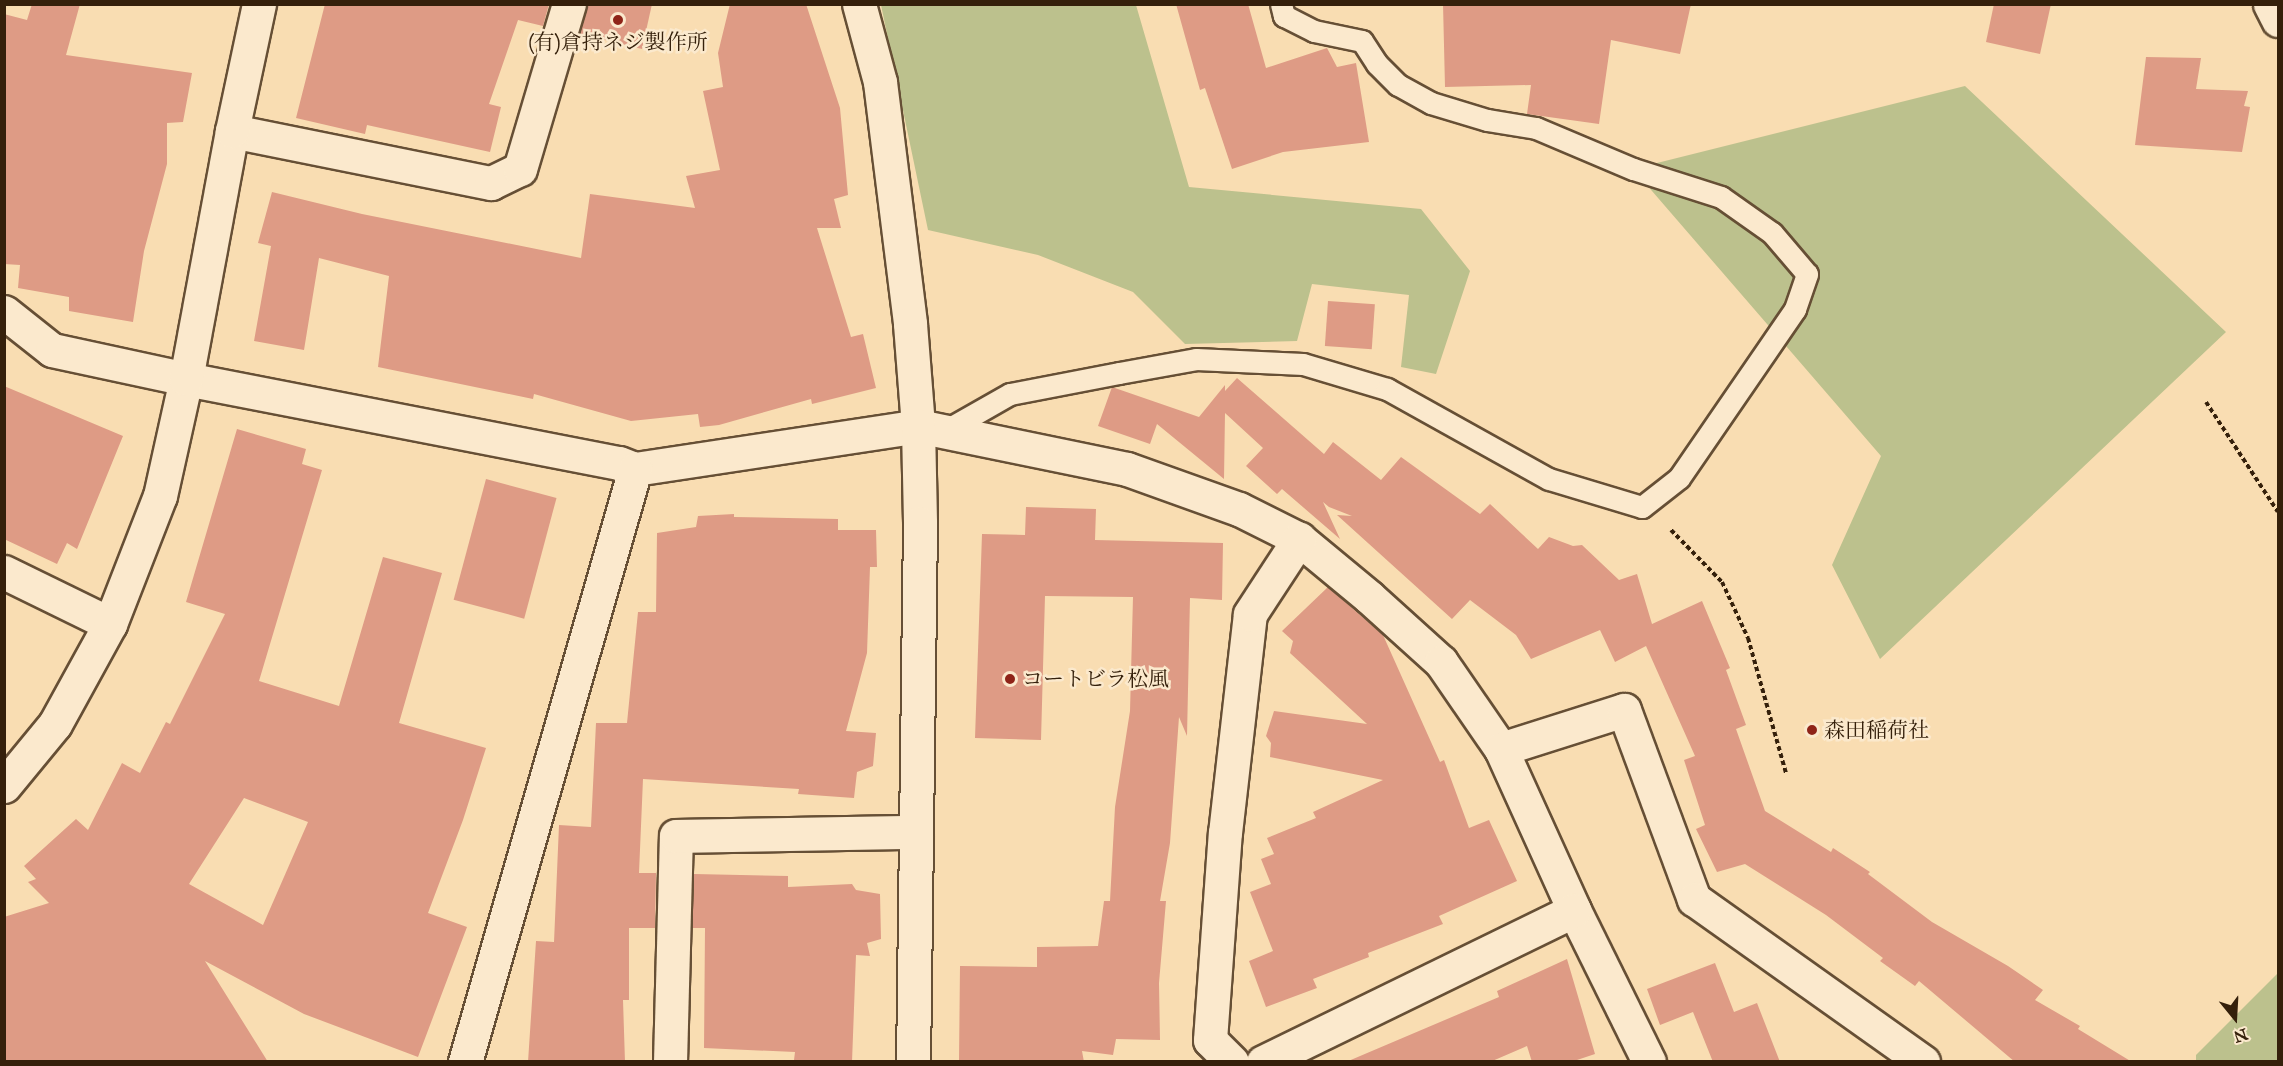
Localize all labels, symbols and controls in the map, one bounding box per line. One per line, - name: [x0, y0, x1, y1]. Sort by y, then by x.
- marker: (有)倉持ネジ製作所: [611, 13, 625, 27]
- place label: (有)倉持ネジ製作所: [528, 29, 708, 55]
- place label: コートビラ松風: [1022, 666, 1169, 692]
- marker: コートビラ松風: [1003, 672, 1017, 686]
- place label: 森田稲荷社: [1824, 717, 1929, 743]
- marker: 森田稲荷社: [1805, 723, 1819, 737]
- north arrow: [2205, 988, 2265, 1048]
- text: N: [2231, 1024, 2250, 1047]

